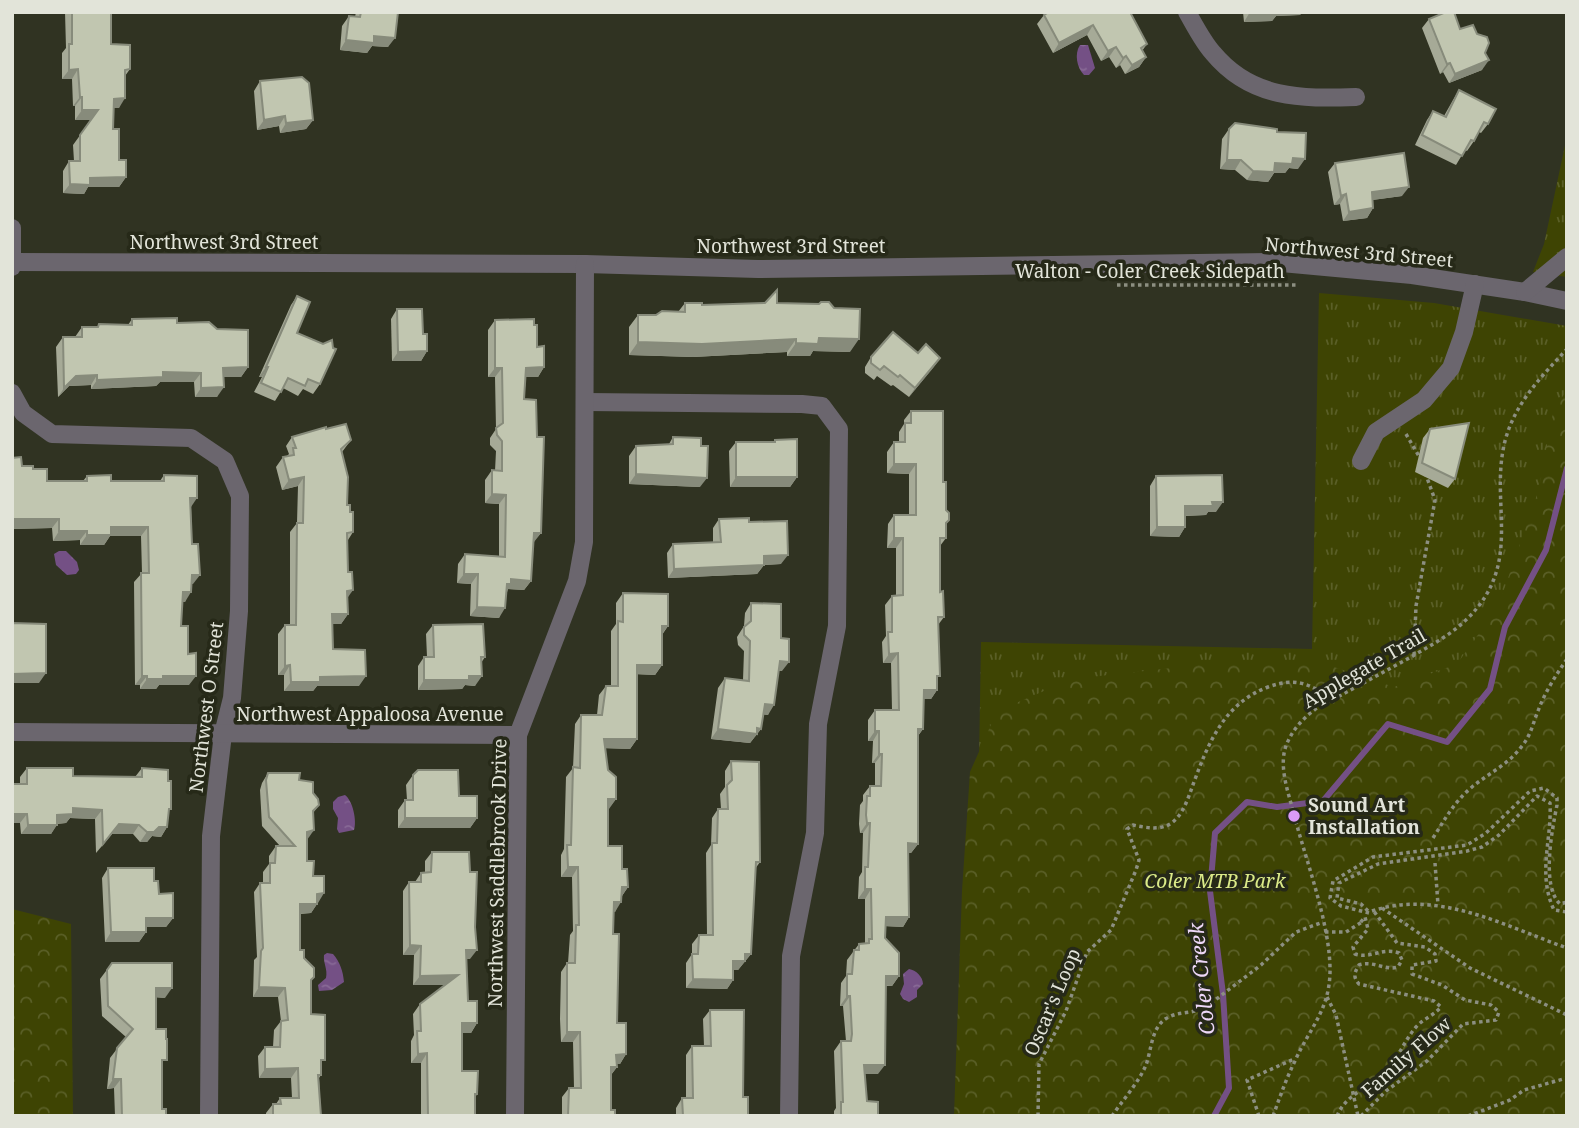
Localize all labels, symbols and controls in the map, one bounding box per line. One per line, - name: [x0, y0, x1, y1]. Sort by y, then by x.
- street label: Northwest 3rd Street: [129, 229, 319, 255]
- street label: Northwest 3rd Street: [1264, 231, 1455, 273]
- street label: Northwest 3rd Street: [696, 233, 886, 259]
- street label: Walton - Coler Creek Sidepath: [1015, 258, 1285, 284]
- street label: Northwest O Street: [183, 620, 229, 794]
- street label: Applegate Trail: [1298, 622, 1431, 714]
- street label: Northwest Appaloosa Avenue: [236, 701, 504, 727]
- street label: Northwest Saddlebrook Drive: [482, 738, 512, 1008]
- place label: Sound Art Installation: [1308, 792, 1420, 840]
- marker: Sound Art Installation: [1286, 808, 1302, 824]
- park label: Coler MTB Park: [1144, 868, 1287, 894]
- water label: Coler Creek: [1181, 921, 1221, 1036]
- street label: Oscar's Loop: [1018, 944, 1086, 1060]
- street label: Family Flow: [1356, 1010, 1457, 1103]

